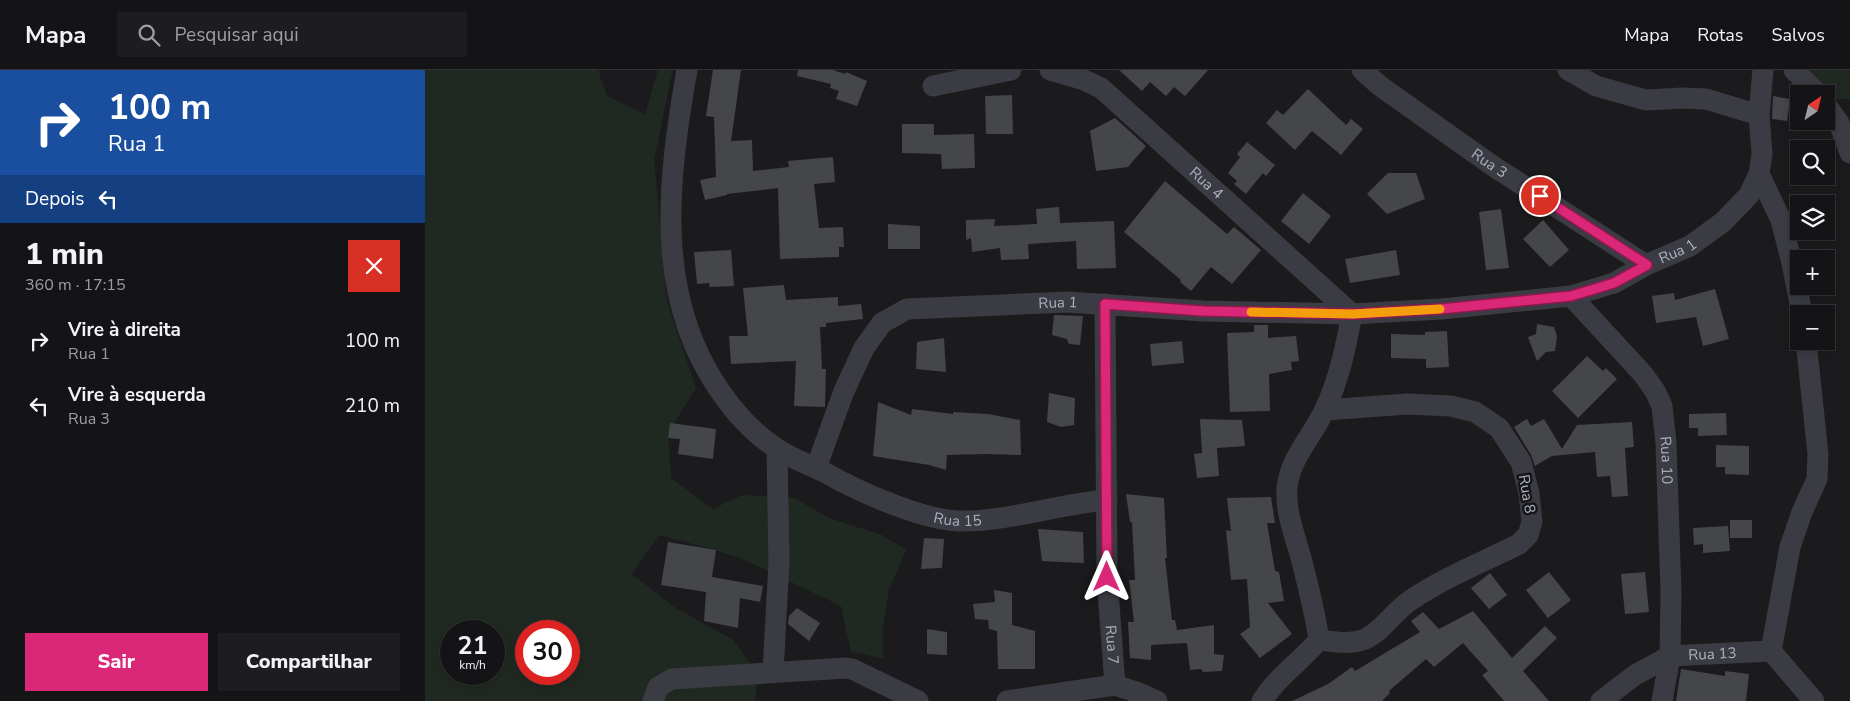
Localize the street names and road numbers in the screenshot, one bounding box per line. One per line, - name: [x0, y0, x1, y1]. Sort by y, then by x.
- street label: Rua 3: [1467, 144, 1511, 183]
- street label: Rua 4: [1185, 162, 1228, 203]
- street label: Rua 1: [1655, 234, 1701, 268]
- street label: Rua 1: [1038, 292, 1078, 313]
- street label: Rua 10: [1655, 435, 1677, 485]
- street label: Rua 8: [1514, 473, 1540, 515]
- street label: Rua 15: [932, 508, 982, 531]
- street label: Rua 7: [1101, 624, 1123, 665]
- street label: Rua 13: [1688, 643, 1737, 665]

